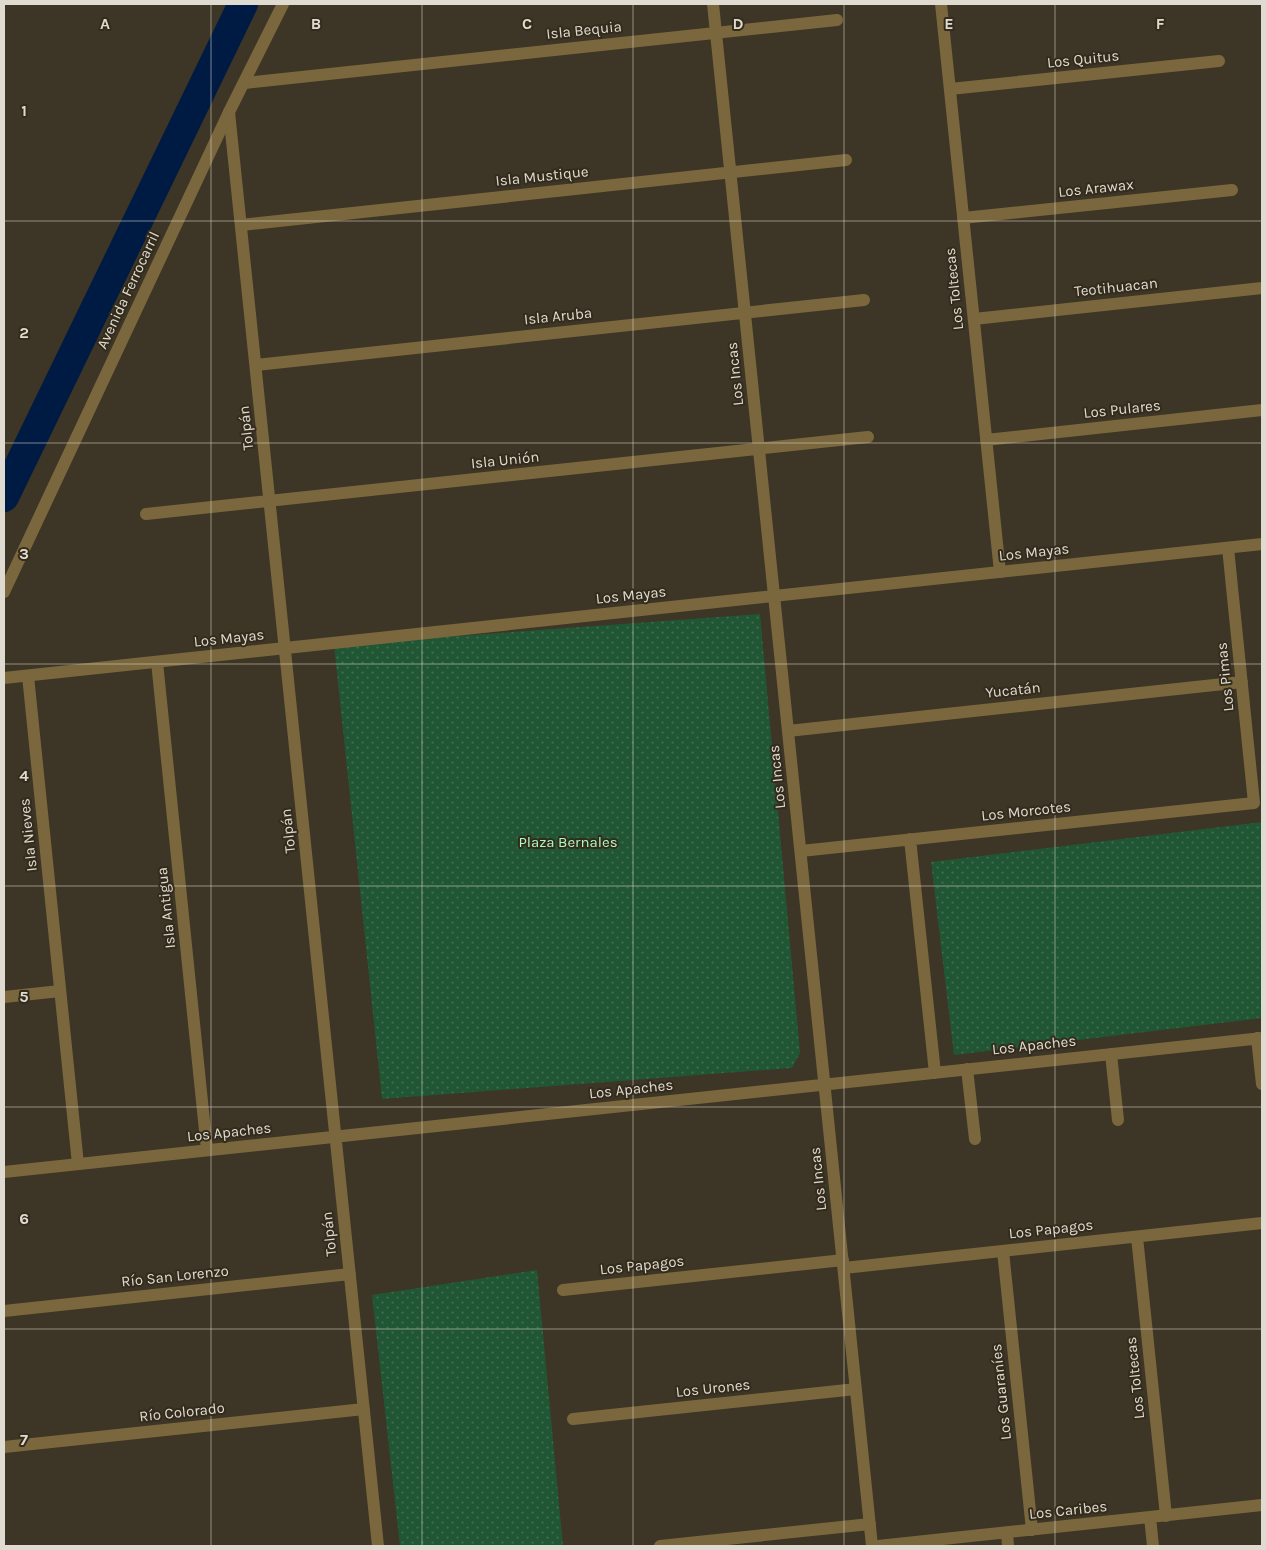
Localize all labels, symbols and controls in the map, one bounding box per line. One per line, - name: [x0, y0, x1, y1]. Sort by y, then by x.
- text: A: [100, 14, 110, 33]
- text: B: [311, 14, 321, 33]
- text: C: [522, 14, 532, 33]
- text: D: [733, 14, 744, 33]
- text: E: [944, 14, 954, 33]
- text: F: [1156, 14, 1165, 33]
- street label: Isla Bequia: [545, 17, 623, 43]
- street label: Los Quitus: [1046, 46, 1120, 72]
- text: 1: [21, 101, 27, 120]
- street label: Isla Mustique: [495, 162, 589, 190]
- street label: Los Arawax: [1057, 175, 1135, 201]
- street label: Avenida Ferrocarril: [93, 228, 163, 352]
- street label: Los Toltecas: [941, 247, 967, 331]
- street label: Teotihuacan: [1073, 274, 1159, 300]
- street label: Isla Aruba: [523, 303, 593, 329]
- text: 2: [19, 323, 29, 342]
- street label: Los Incas: [723, 341, 747, 407]
- street label: Los Pulares: [1083, 396, 1161, 422]
- street label: Tolpán: [235, 405, 257, 451]
- street label: Isla Unión: [470, 447, 540, 473]
- street label: Los Mayas: [998, 539, 1070, 565]
- text: 3: [19, 544, 29, 563]
- street label: Los Mayas: [595, 582, 667, 608]
- street label: Los Mayas: [193, 625, 265, 651]
- street label: Los Pimas: [1212, 641, 1238, 713]
- street label: Yucatán: [985, 678, 1041, 702]
- street label: Los Incas: [765, 744, 789, 810]
- text: 4: [19, 766, 29, 785]
- street label: Isla Nieves: [15, 797, 41, 873]
- street label: Los Morcotes: [980, 797, 1072, 825]
- street label: Tolpán: [277, 808, 299, 854]
- park label: Plaza Bernales: [518, 833, 618, 851]
- street label: Isla Antigua: [153, 866, 179, 950]
- text: 5: [19, 987, 29, 1006]
- street label: Los Apaches: [991, 1032, 1077, 1058]
- street label: Los Apaches: [588, 1076, 674, 1102]
- street label: Los Apaches: [186, 1119, 272, 1145]
- street label: Los Incas: [806, 1146, 830, 1212]
- text: 6: [19, 1209, 29, 1228]
- street label: Tolpán: [318, 1211, 340, 1257]
- street label: Los Papagos: [1008, 1216, 1094, 1242]
- street label: Los Papagos: [599, 1252, 685, 1278]
- street label: Río San Lorenzo: [120, 1261, 230, 1291]
- street label: Los Toltecas: [1122, 1336, 1148, 1420]
- street label: Los Guaraníes: [987, 1343, 1015, 1441]
- street label: Los Urones: [675, 1375, 751, 1401]
- street label: Río Colorado: [138, 1399, 226, 1425]
- text: 7: [20, 1430, 28, 1449]
- street label: Los Caribes: [1028, 1497, 1108, 1523]

